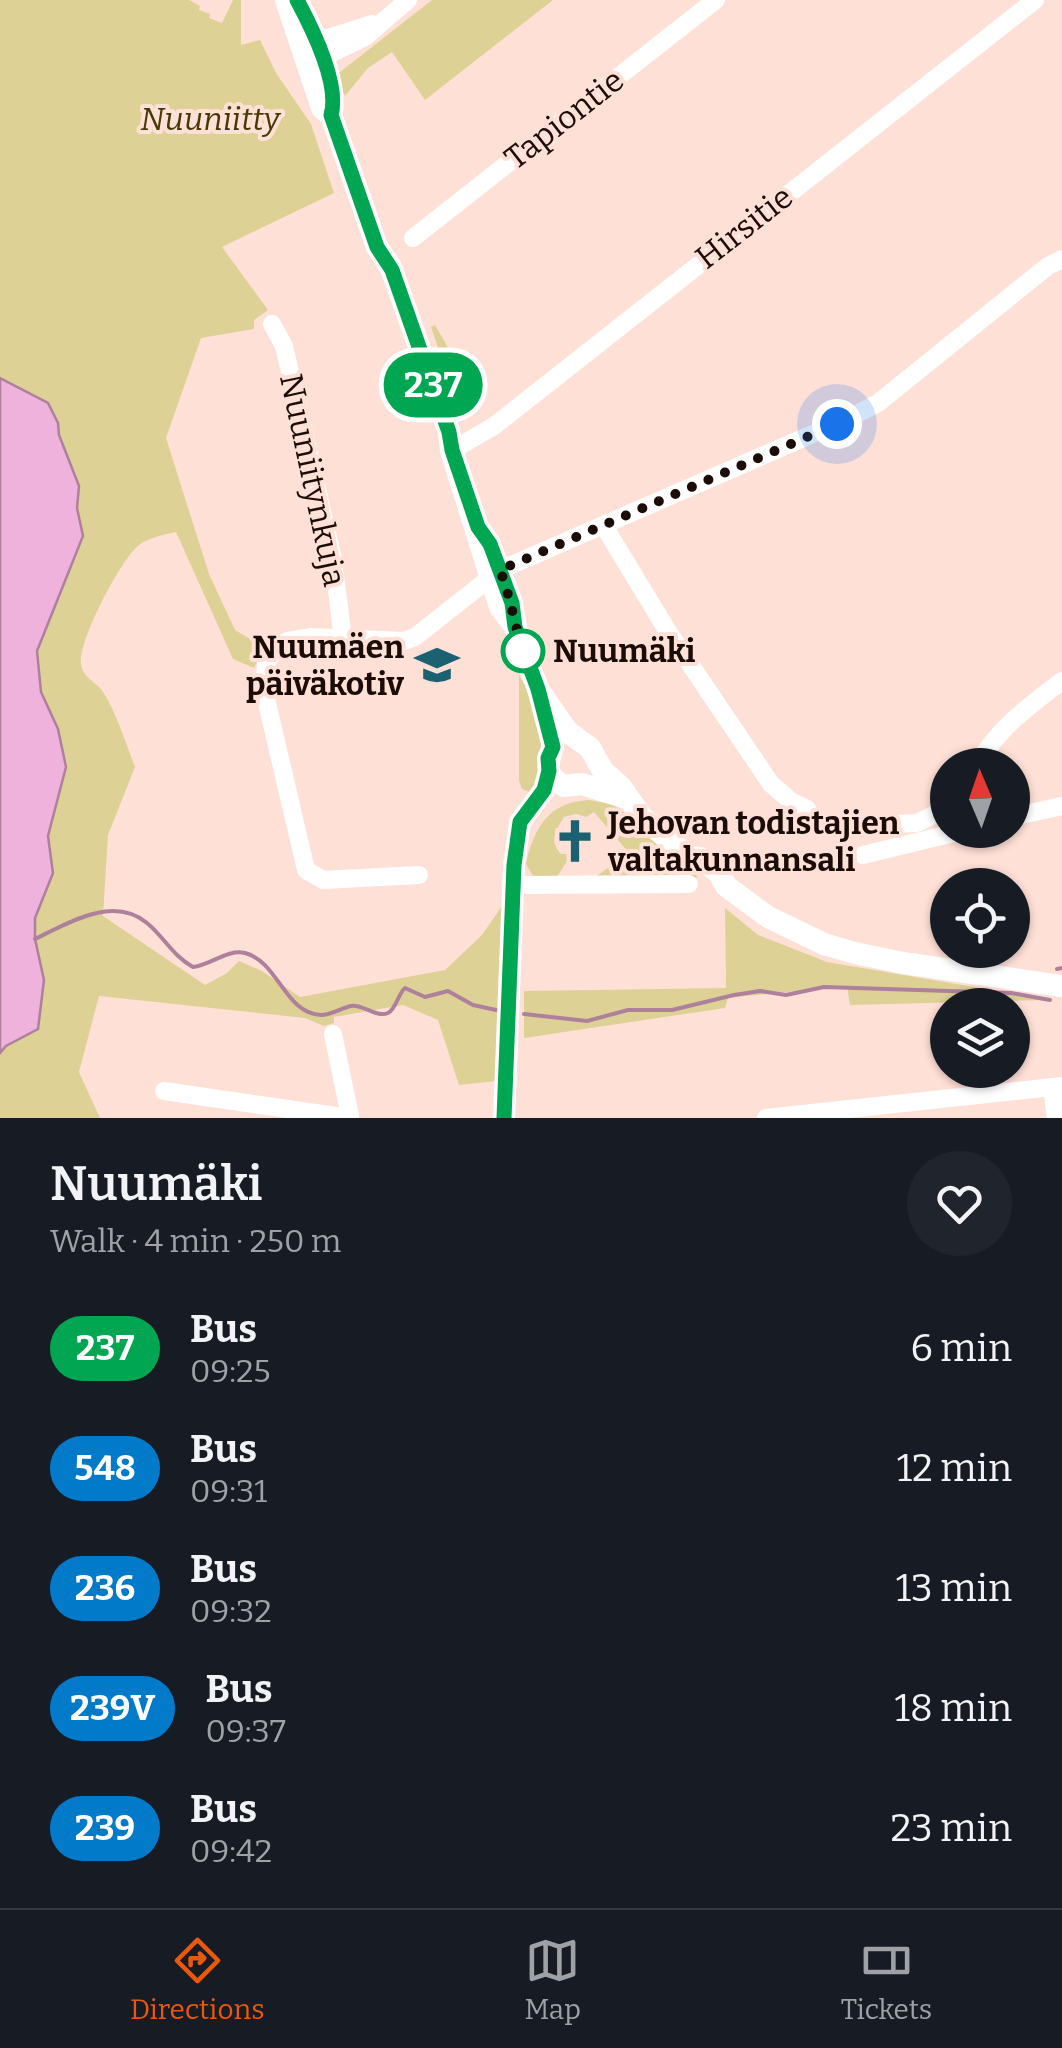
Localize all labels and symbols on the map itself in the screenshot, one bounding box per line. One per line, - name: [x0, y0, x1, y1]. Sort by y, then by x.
- street label: Tapiontie: [497, 61, 631, 177]
- park label: Nuuniitty: [140, 100, 282, 138]
- street label: Hirsitie: [688, 177, 800, 277]
- line badge: 237: [376, 352, 490, 418]
- street label: Nuuniitynkuja: [272, 370, 354, 590]
- your location: [812, 399, 862, 449]
- place label: Nuumäen päiväkotiv: [246, 628, 405, 703]
- marker: Nuumäki: [502, 630, 544, 672]
- place label: Nuumäki: [553, 632, 695, 670]
- school or university icon: Nuumäen päiväkotiv: [413, 641, 461, 689]
- north arrow: [930, 748, 1030, 848]
- place label: Jehovan todistajien valtakunnansali: [606, 804, 900, 879]
- church icon: Jehovan todistajien valtakunnansali: [551, 817, 599, 865]

